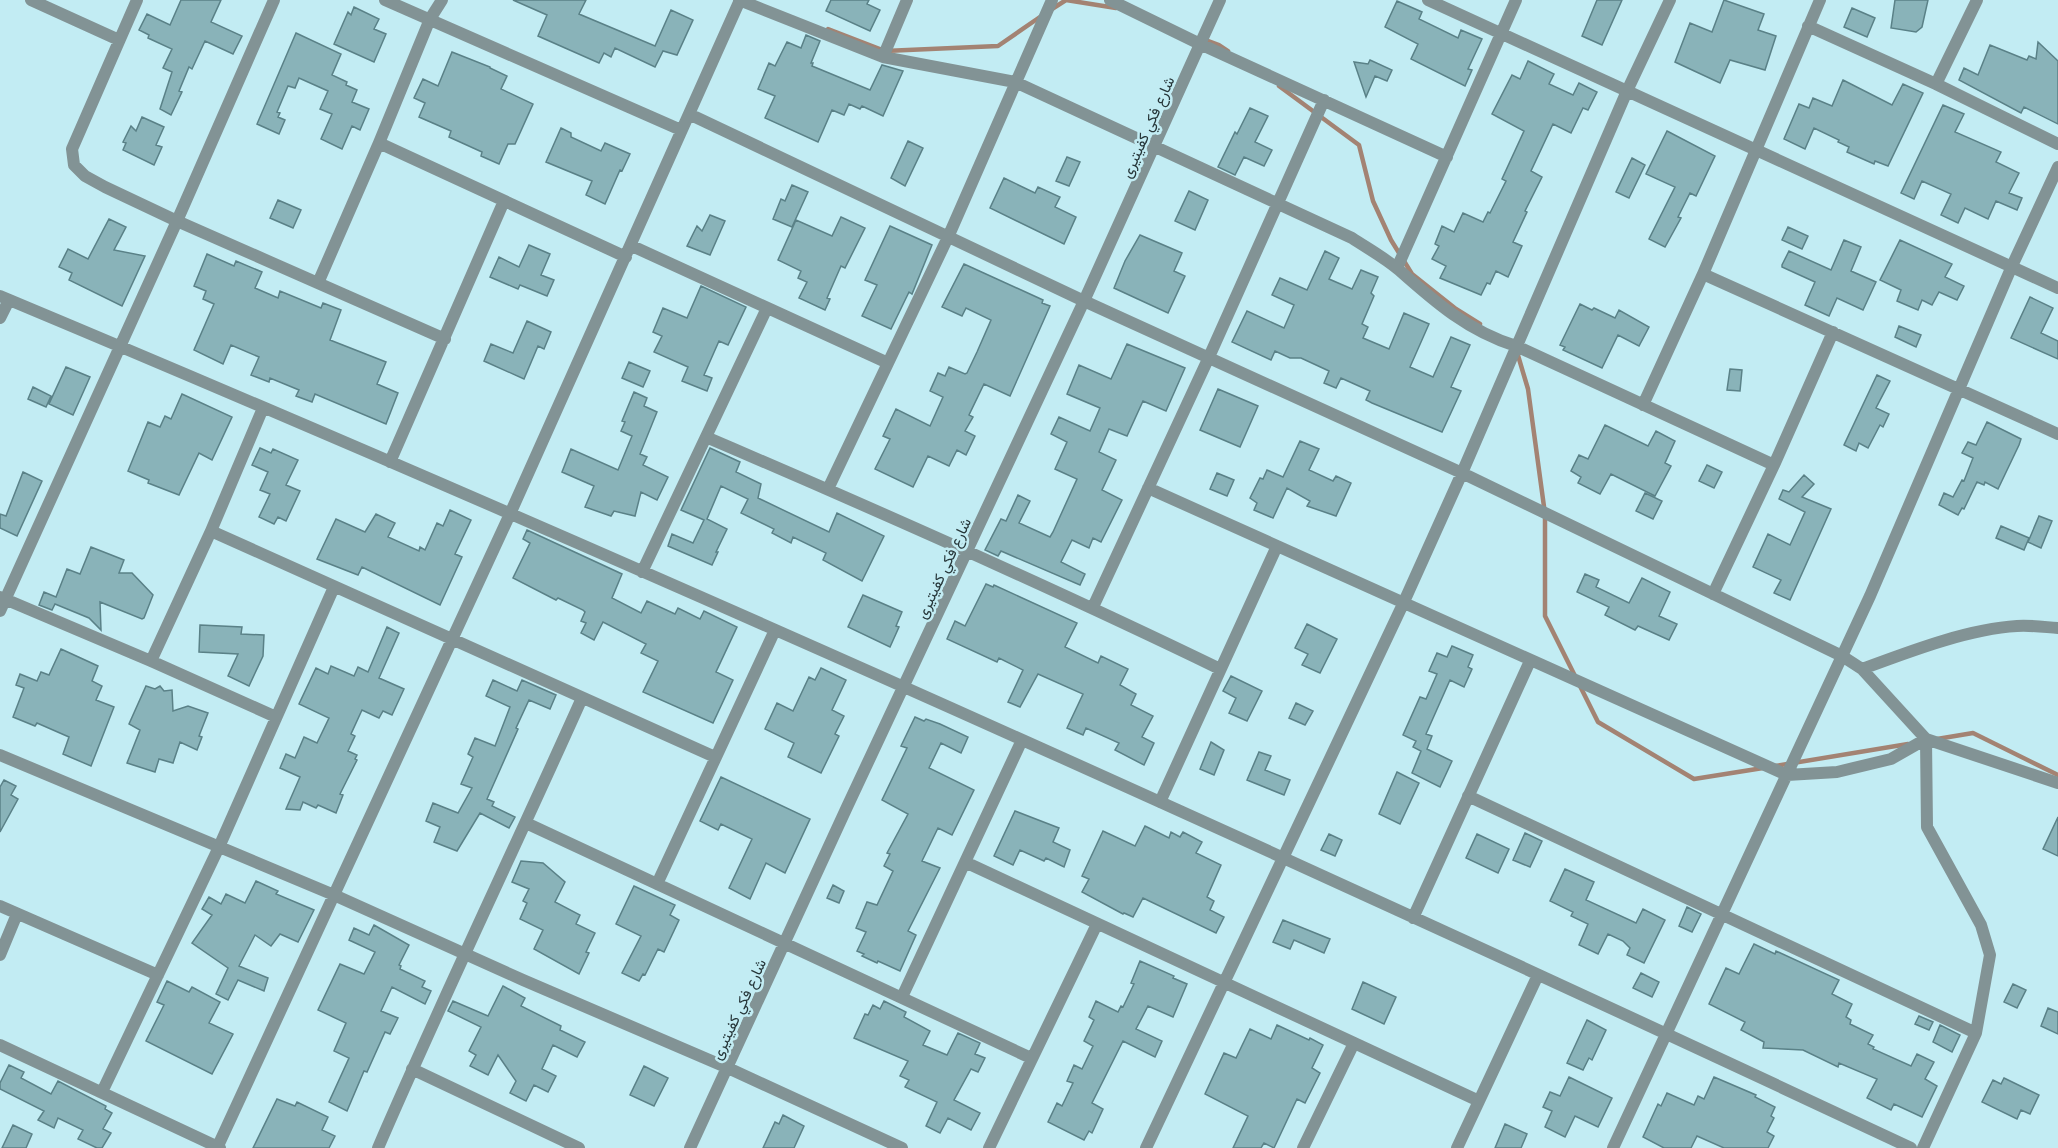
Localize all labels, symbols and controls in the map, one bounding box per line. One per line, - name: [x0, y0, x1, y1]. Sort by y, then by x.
- street label: شارع فكي كفيتيرى: [1117, 73, 1182, 183]
- street label: شارع فكي كفيتيرى: [912, 515, 979, 623]
- street label: شارع فكي كفيتيرى: [707, 956, 774, 1064]

